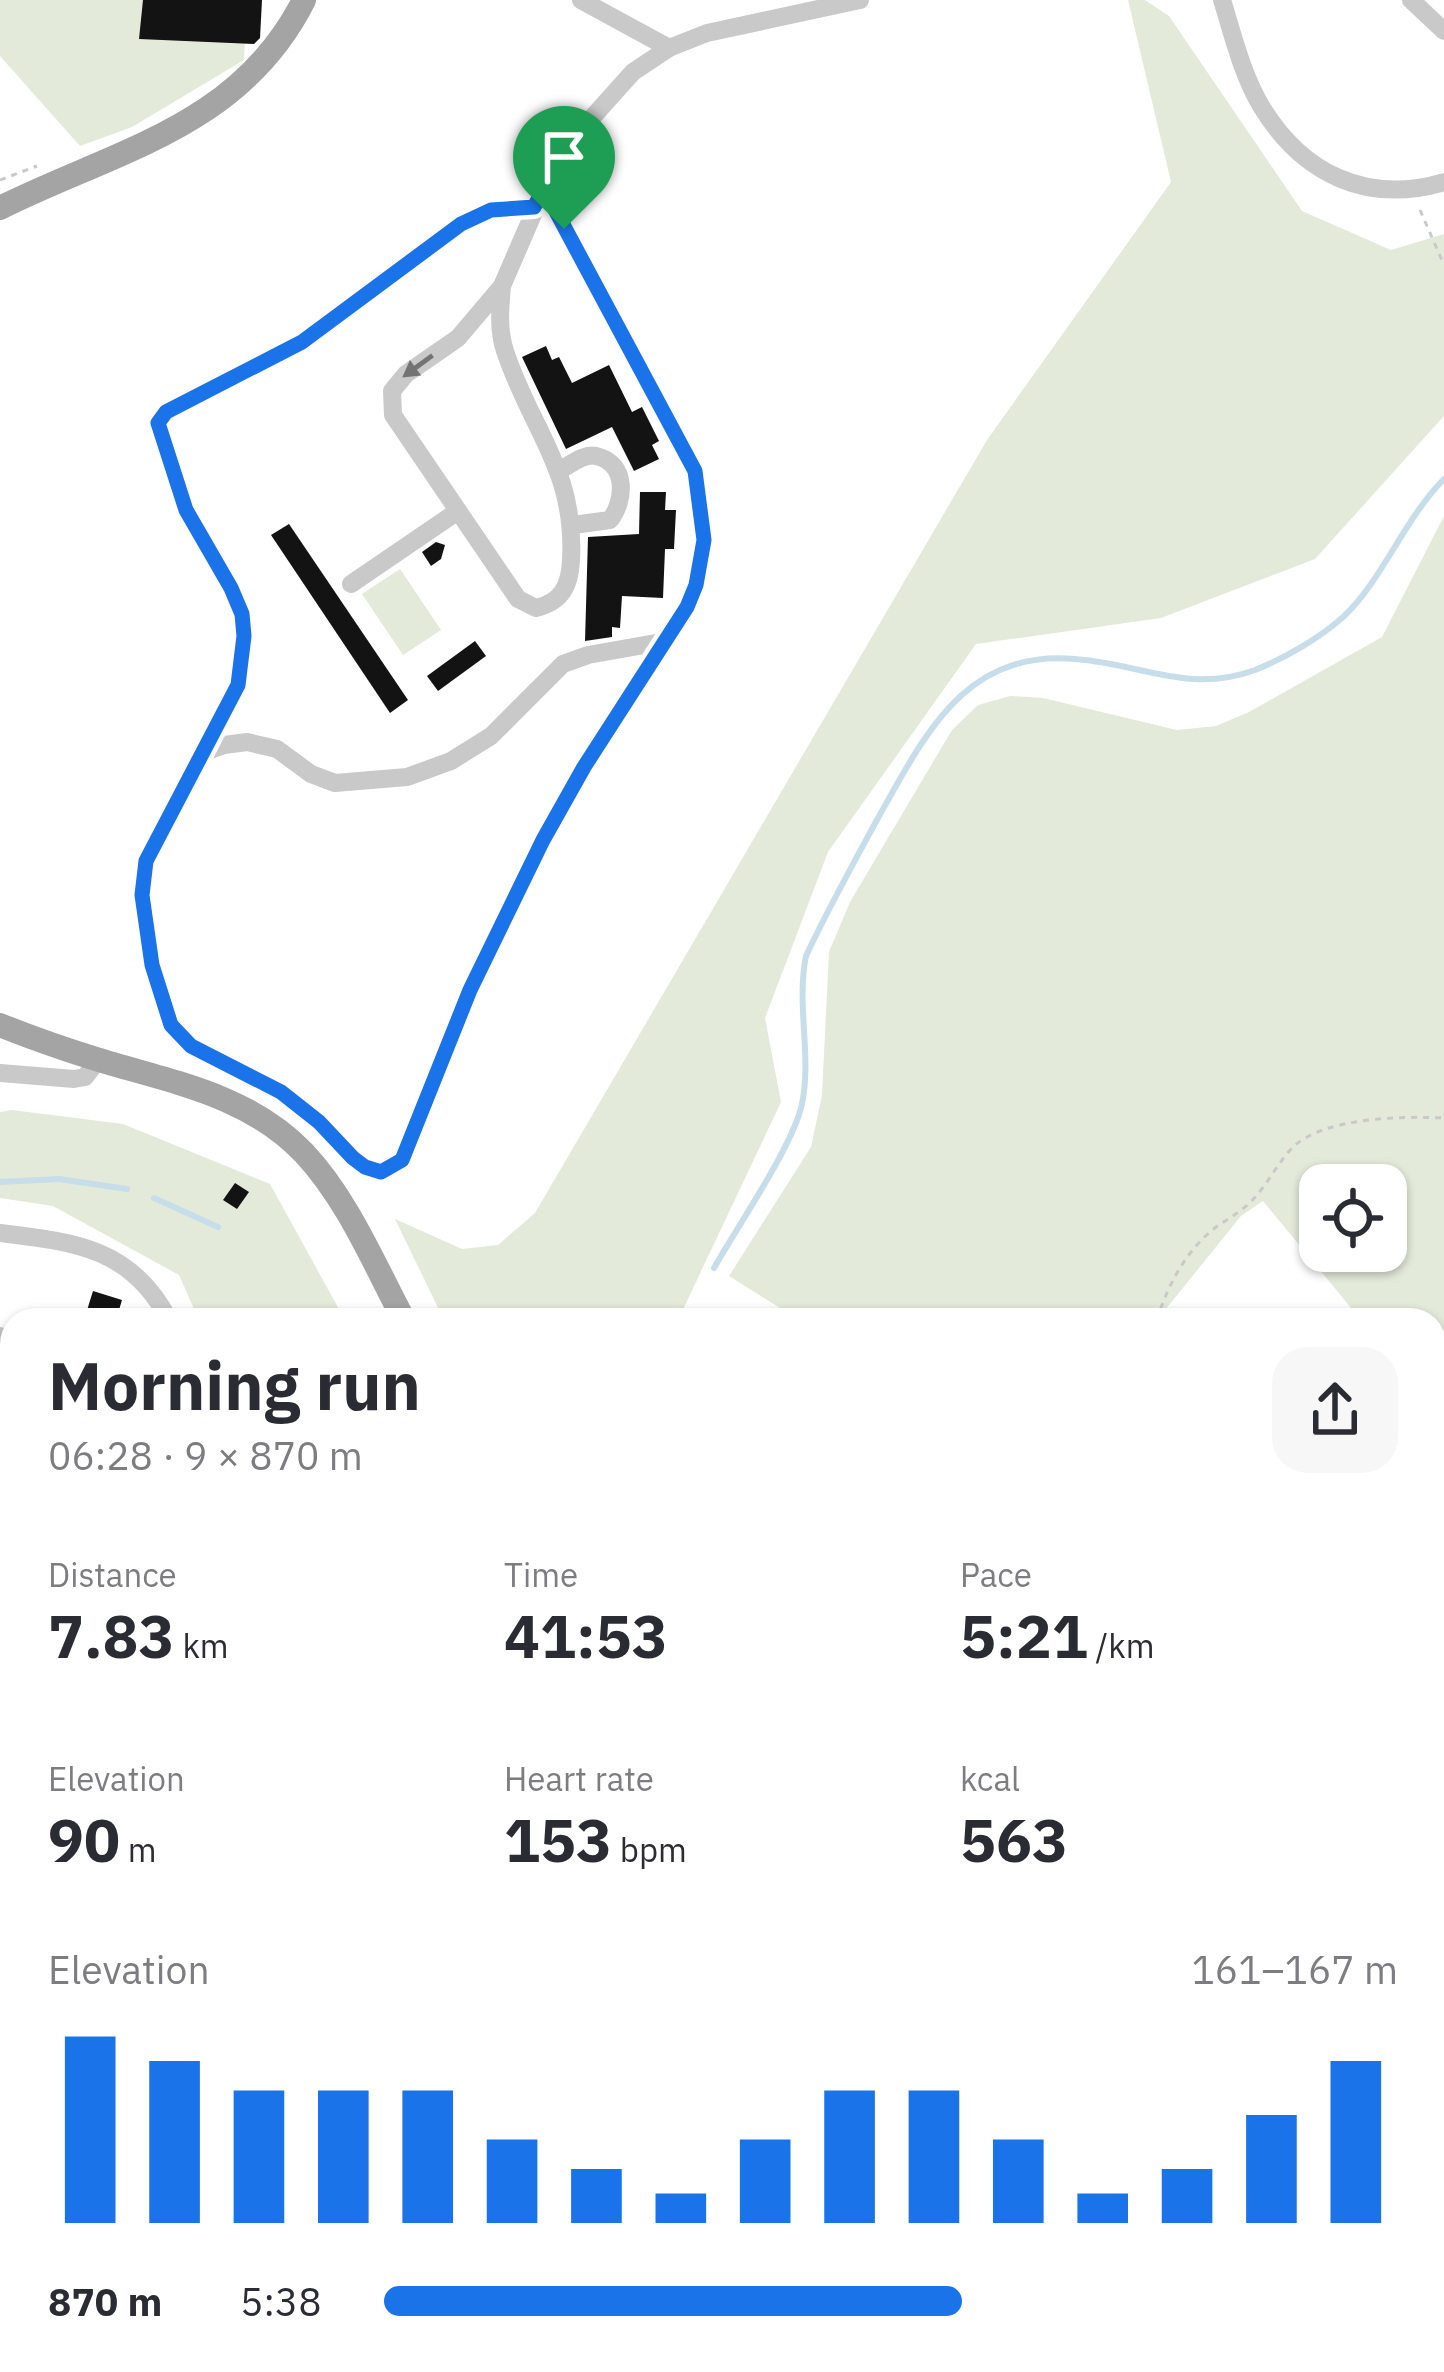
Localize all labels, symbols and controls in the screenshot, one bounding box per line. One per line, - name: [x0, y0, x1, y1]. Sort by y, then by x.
- pin: [513, 106, 615, 229]
- icon: arrive: [531, 124, 597, 190]
- one-way arrow: [402, 354, 434, 378]
- map controls: [1299, 1164, 1407, 1272]
- button: locate: [1299, 1164, 1407, 1272]
- text: Morning run: [48, 1342, 421, 1428]
- button: share: [1272, 1347, 1398, 1473]
- text: 06:28 · 9 × 870 m: [48, 1430, 363, 1481]
- text: Distance: [48, 1553, 177, 1596]
- text: Time: [504, 1553, 578, 1596]
- text: Pace: [960, 1553, 1032, 1596]
- text: 7.83: [48, 1596, 175, 1675]
- text: 41:53: [504, 1596, 668, 1675]
- text: 5:21: [960, 1596, 1088, 1675]
- text: km: [175, 1624, 229, 1667]
- text: /km: [1088, 1624, 1154, 1667]
- text: Elevation: [48, 1757, 185, 1800]
- text: Heart rate: [504, 1757, 654, 1800]
- text: kcal: [960, 1757, 1020, 1800]
- text: 90: [48, 1800, 120, 1879]
- text: 153: [504, 1800, 612, 1879]
- text: 563: [960, 1800, 1068, 1879]
- text: m: [120, 1828, 157, 1871]
- text: bpm: [612, 1828, 687, 1871]
- text: Elevation: [48, 1944, 210, 1995]
- text: 161–167 m: [1191, 1944, 1398, 1995]
- text: 870 m: [48, 2276, 162, 2327]
- text: 5:38: [240, 2276, 322, 2327]

